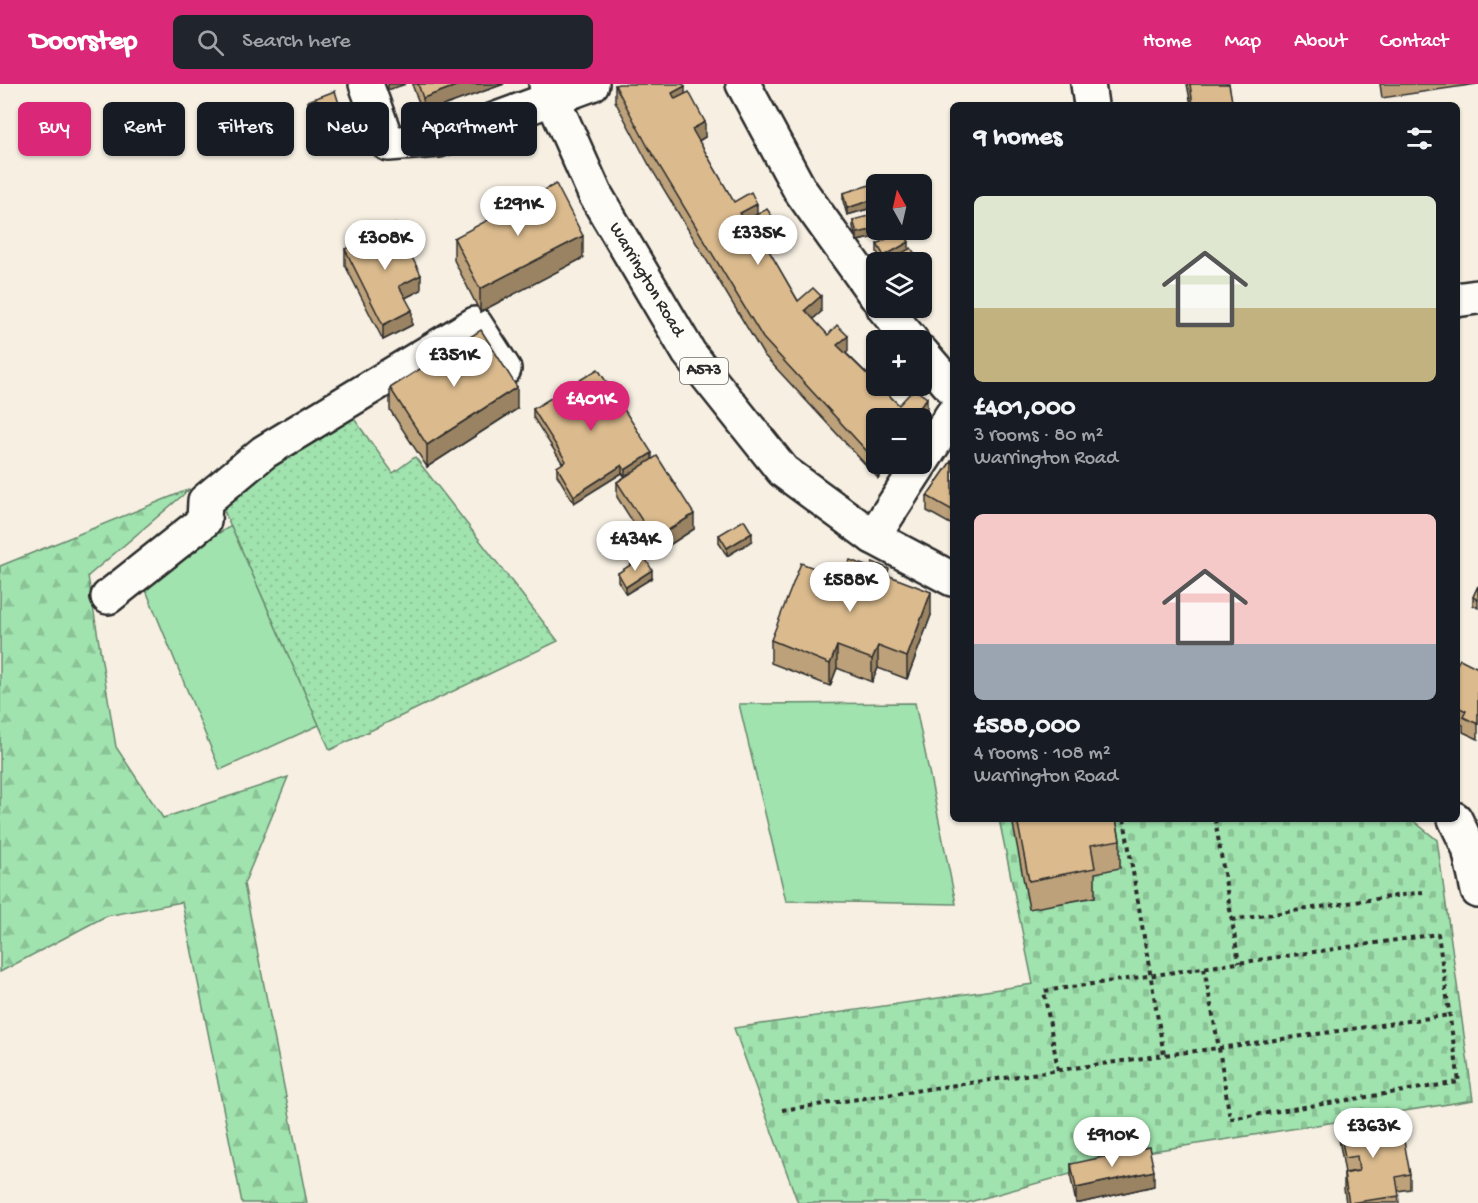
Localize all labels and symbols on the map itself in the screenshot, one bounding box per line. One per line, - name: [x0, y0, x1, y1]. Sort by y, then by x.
- north arrow: [866, 174, 932, 240]
- pin: £291K: [476, 186, 560, 237]
- pin: £335K: [716, 215, 800, 266]
- street label: Warrington Road: [604, 219, 689, 342]
- pin: £308K: [343, 220, 427, 271]
- pin: £351K: [412, 337, 496, 388]
- road number: A573: [680, 358, 728, 384]
- pin: £401K: [549, 381, 633, 432]
- pin: £434K: [593, 521, 677, 572]
- pin: £588K: [808, 562, 892, 613]
- pin: £363K: [1331, 1108, 1415, 1159]
- pin: £910K: [1070, 1117, 1154, 1168]

